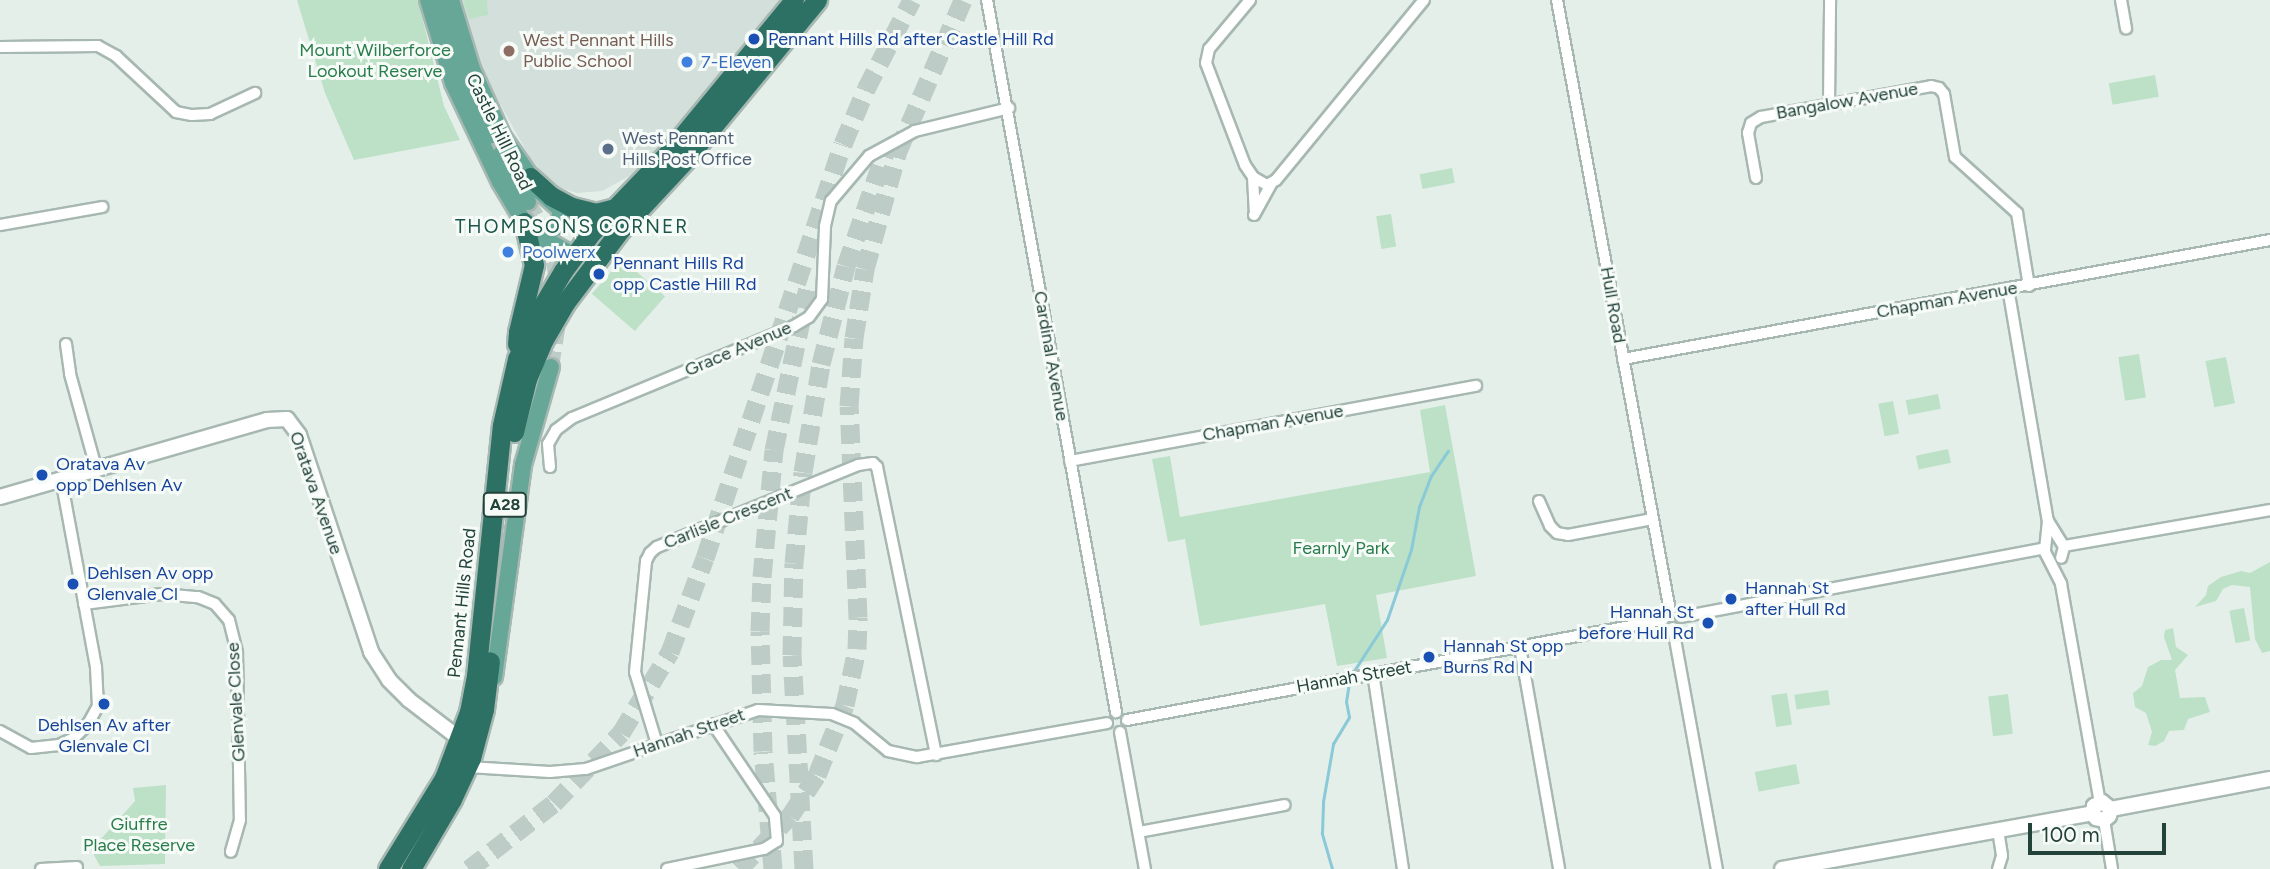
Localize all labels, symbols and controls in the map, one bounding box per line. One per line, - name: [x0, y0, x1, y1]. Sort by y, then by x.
- place label: Pennant Hills Rd after Castle Hill Rd: [768, 28, 1054, 50]
- place label: West Pennant Hills Public School: [523, 30, 674, 72]
- marker: Pennant Hills Rd after Castle Hill Rd: [746, 31, 762, 47]
- park label: Mount Wilberforce Lookout Reserve: [299, 40, 451, 82]
- marker: West Pennant Hills Public School: [501, 43, 517, 59]
- place label: 7-Eleven: [701, 51, 771, 73]
- marker: 7-Eleven: [679, 54, 695, 70]
- street label: Castle Hill Road: [461, 70, 537, 194]
- street label: Bangalow Avenue: [1774, 78, 1920, 124]
- place label: West Pennant Hills Post Office: [622, 128, 752, 170]
- marker: West Pennant Hills Post Office: [600, 141, 616, 157]
- district label: THOMPSONS CORNER: [457, 216, 687, 238]
- place label: Poolwerx: [522, 241, 595, 263]
- marker: Poolwerx: [500, 244, 516, 260]
- place label: Pennant Hills Rd opp Castle Hill Rd: [613, 253, 757, 296]
- street label: Hull Road: [1596, 265, 1630, 345]
- marker: Pennant Hills Rd opp Castle Hill Rd: [591, 266, 607, 282]
- street label: Chapman Avenue: [1875, 277, 2019, 323]
- street label: Cardinal Avenue: [1029, 289, 1073, 423]
- street label: Grace Avenue: [681, 317, 795, 381]
- street label: Chapman Avenue: [1201, 400, 1345, 446]
- street label: Oratava Avenue: [285, 429, 347, 557]
- place label: Oratava Av opp Dehlsen Av: [56, 454, 182, 496]
- marker: Oratava Av opp Dehlsen Av: [34, 467, 50, 483]
- street label: Carlisle Crescent: [661, 482, 795, 554]
- road number: A28: [482, 492, 528, 518]
- street label: Pennant Hills Road: [443, 527, 481, 679]
- park label: Fearnly Park: [1293, 537, 1389, 559]
- place label: Dehlsen Av opp Glenvale Cl: [87, 563, 213, 606]
- marker: Dehlsen Av opp Glenvale Cl: [65, 576, 81, 592]
- place label: Hannah St after Hull Rd: [1745, 578, 1846, 620]
- marker: Hannah St after Hull Rd: [1723, 591, 1739, 607]
- place label: Hannah St before Hull Rd: [1579, 602, 1694, 644]
- marker: Hannah St before Hull Rd: [1700, 615, 1716, 631]
- place label: Hannah St opp Burns Rd N: [1443, 636, 1563, 678]
- street label: Glenvale Close: [222, 642, 250, 762]
- marker: Hannah St opp Burns Rd N: [1421, 649, 1437, 665]
- street label: Hannah Street: [1295, 656, 1413, 698]
- marker: Dehlsen Av after Glenvale Cl: [96, 696, 112, 712]
- street label: Hannah Street: [630, 704, 748, 762]
- place label: Dehlsen Av after Glenvale Cl: [37, 715, 171, 758]
- scale bar: [2032, 810, 2170, 854]
- park label: Giuffre Place Reserve: [83, 814, 195, 856]
- text: 100 m: [2041, 822, 2100, 847]

